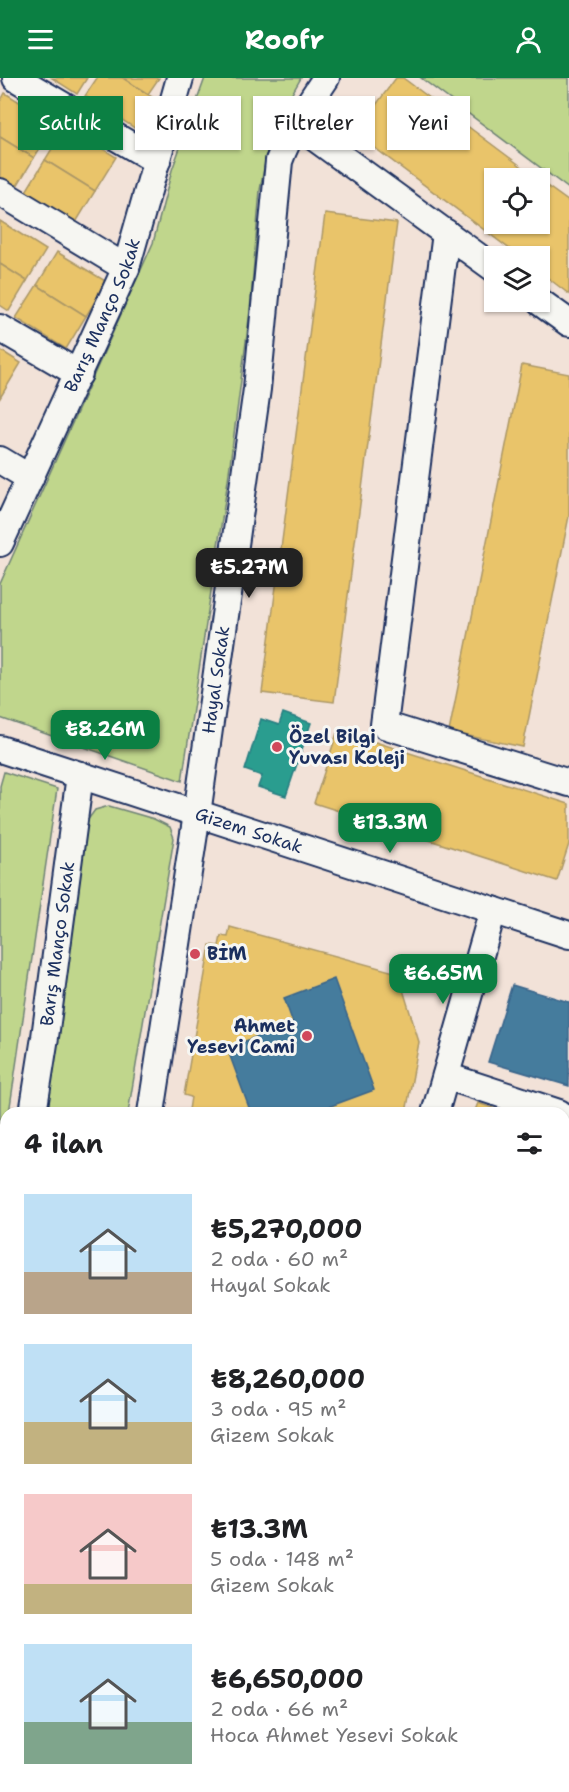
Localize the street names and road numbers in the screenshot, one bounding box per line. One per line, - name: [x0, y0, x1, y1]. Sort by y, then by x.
- street label: Barış Manço Sokak: [59, 235, 146, 396]
- street label: Hayal Sokak: [196, 624, 235, 735]
- street label: Gizem Sokak: [192, 802, 306, 859]
- street label: Barış Manço Sokak: [35, 860, 80, 1028]

